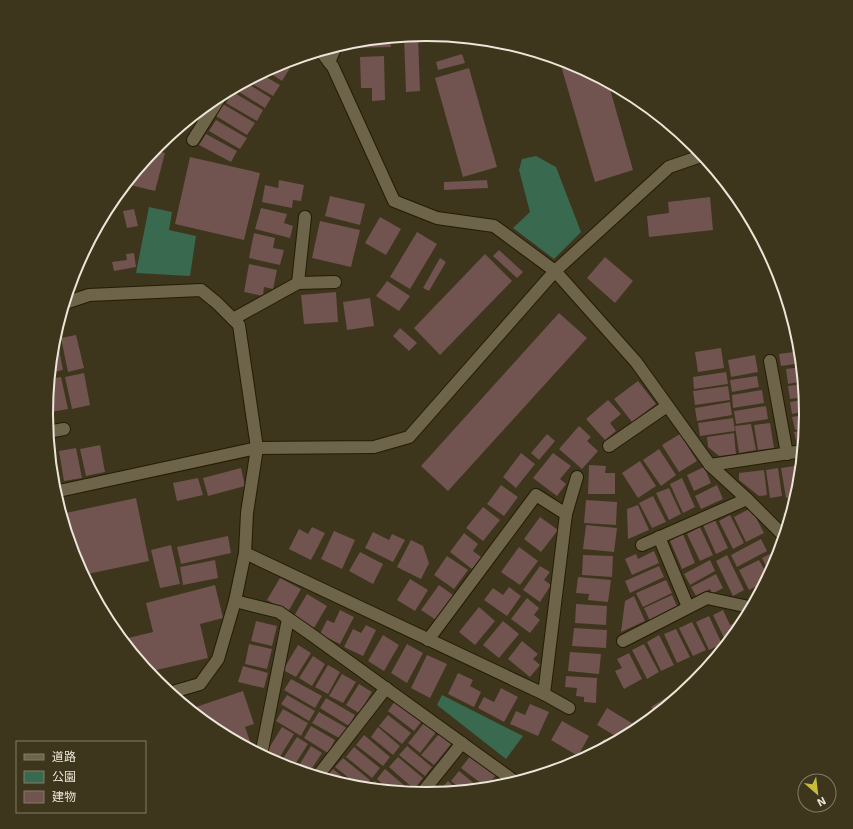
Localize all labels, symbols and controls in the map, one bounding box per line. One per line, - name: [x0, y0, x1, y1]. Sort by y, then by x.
- legend: [16, 741, 146, 813]
- text: 道路: [52, 749, 76, 763]
- text: 公園: [52, 769, 76, 783]
- north arrow: [797, 773, 837, 813]
- text: 建物: [52, 789, 76, 803]
- text: N: [815, 795, 828, 810]

